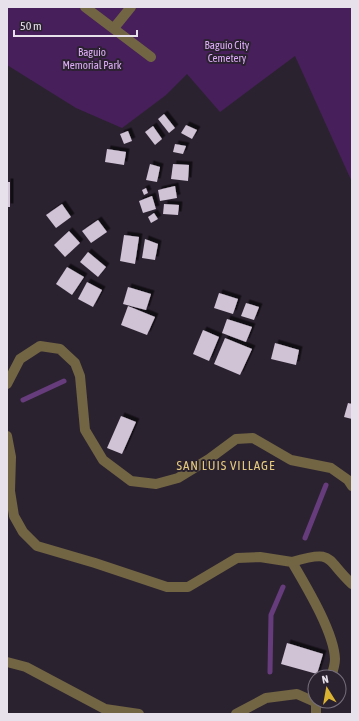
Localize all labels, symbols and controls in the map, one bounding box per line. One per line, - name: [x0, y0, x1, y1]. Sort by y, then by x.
- scale bar: [14, 12, 137, 38]
- text: 50 m: [20, 19, 42, 33]
- park label: Baguio City Cemetery: [205, 39, 250, 64]
- park label: Baguio Memorial Park: [62, 46, 122, 71]
- district label: SAN LUIS VILLAGE: [176, 458, 276, 473]
- north arrow: [307, 669, 347, 709]
- text: N: [321, 673, 329, 686]

